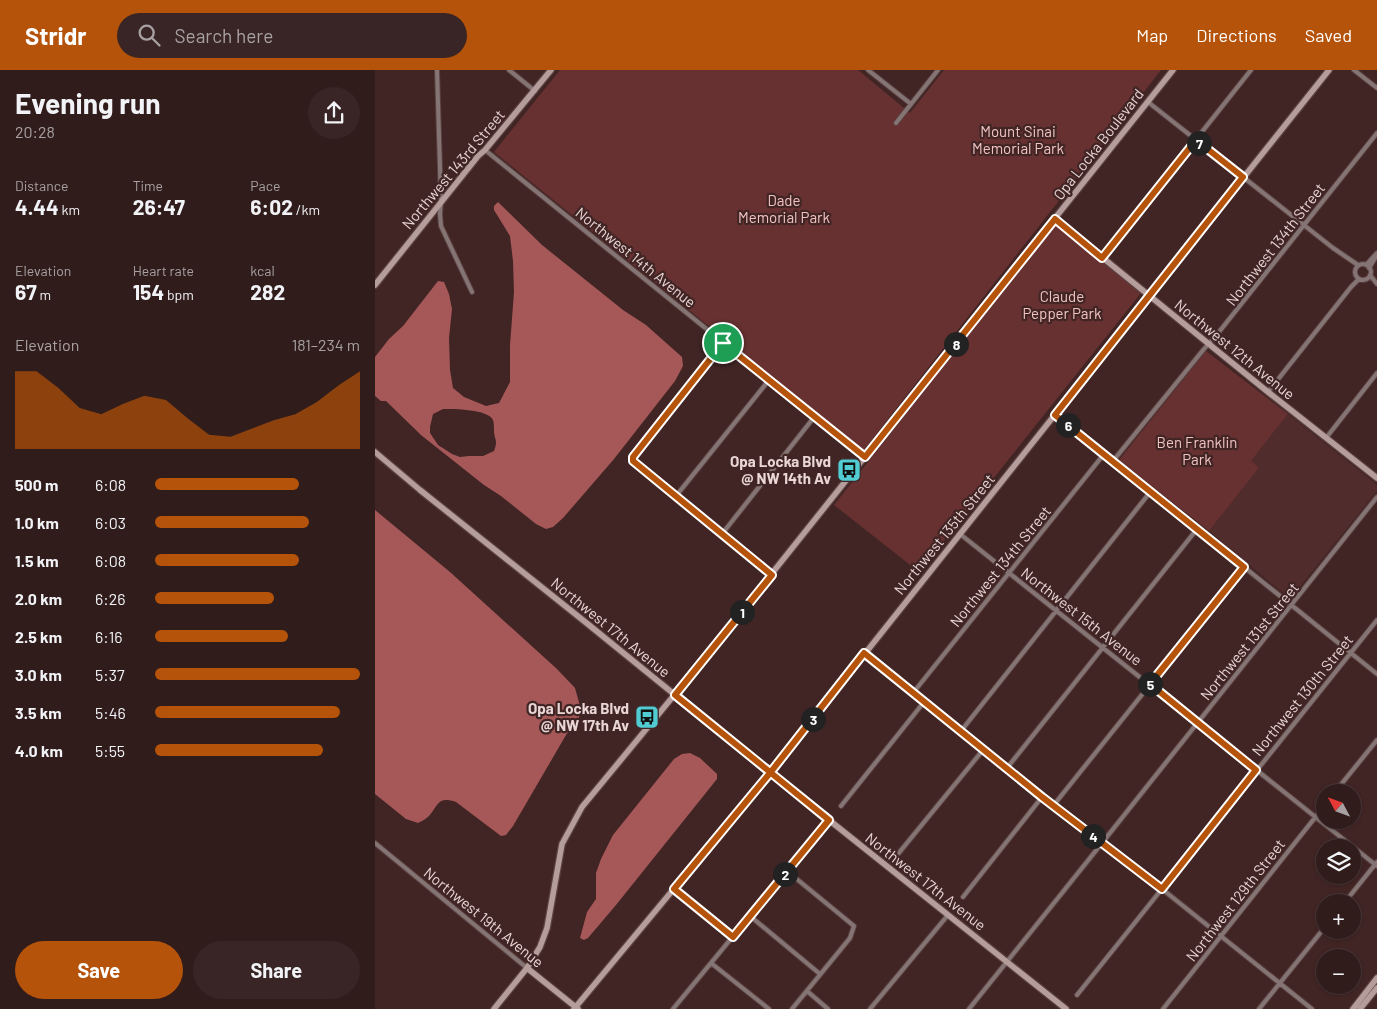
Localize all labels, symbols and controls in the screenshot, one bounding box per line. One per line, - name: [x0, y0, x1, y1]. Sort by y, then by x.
- search box: [117, 13, 467, 58]
- text: Stridr: [25, 21, 87, 50]
- icon: search: [135, 21, 163, 49]
- text: Search here: [175, 24, 273, 47]
- text: Map: [1136, 24, 1168, 46]
- text: Directions: [1196, 24, 1277, 46]
- text: Saved: [1305, 24, 1352, 46]
- street label: Opa Locka Boulevard: [1049, 85, 1147, 203]
- text: Evening run: [15, 86, 161, 120]
- button: share: [308, 87, 360, 139]
- street label: Northwest 143rd Street: [398, 106, 508, 232]
- text: 20:28: [15, 122, 55, 141]
- park label: Mount Sinai Memorial Park: [972, 122, 1065, 157]
- pin: 7: [1187, 130, 1211, 156]
- text: 7: [1196, 135, 1203, 152]
- text: Distance: [15, 177, 68, 194]
- text: Time: [133, 177, 163, 194]
- text: Pace: [250, 177, 280, 194]
- street label: Northwest 134th Street: [1222, 179, 1328, 309]
- park label: Dade Memorial Park: [738, 191, 831, 226]
- text: 4.44: [15, 194, 59, 219]
- text: 26:47: [133, 194, 185, 219]
- text: 6:02: [250, 194, 293, 219]
- text: km: [59, 201, 80, 218]
- text: /km: [293, 201, 320, 218]
- street label: Northwest 14th Avenue: [572, 203, 700, 311]
- text: Elevation: [15, 262, 71, 279]
- text: Heart rate: [133, 262, 194, 279]
- text: kcal: [250, 262, 275, 279]
- text: 67: [15, 279, 37, 304]
- text: 154: [133, 279, 164, 304]
- text: 282: [250, 279, 285, 304]
- text: m: [37, 286, 51, 303]
- text: bpm: [164, 286, 194, 303]
- park label: Claude Pepper Park: [1023, 287, 1102, 322]
- street label: Northwest 12th Avenue: [1171, 295, 1299, 403]
- pin: [702, 322, 744, 364]
- icon: arrive: [709, 329, 737, 357]
- pin: 8: [943, 332, 969, 356]
- text: Elevation: [15, 335, 79, 354]
- text: 181–234 m: [292, 335, 360, 354]
- text: 8: [953, 336, 960, 353]
- pin: 6: [1055, 412, 1081, 438]
- text: 6: [1065, 417, 1072, 434]
- park label: Ben Franklin Park: [1157, 433, 1237, 468]
- place label: Opa Locka Blvd @ NW 14th Av: [730, 452, 831, 487]
- bus stop icon: Opa Locka Blvd @ NW 14th Av: [836, 457, 862, 483]
- street label: Northwest 135th Street: [890, 470, 998, 598]
- text: 500 m: [15, 475, 58, 494]
- text: 6:08: [95, 475, 126, 494]
- street label: Northwest 134th Street: [946, 502, 1054, 630]
- text: 1.0 km: [15, 513, 59, 532]
- text: 6:03: [95, 513, 126, 532]
- text: 1.5 km: [15, 551, 59, 570]
- text: 6:08: [95, 551, 126, 570]
- street label: Northwest 15th Avenue: [1018, 563, 1146, 669]
- street label: Northwest 17th Avenue: [548, 573, 674, 681]
- street label: Northwest 131st Street: [1196, 579, 1302, 703]
- text: 2.0 km: [15, 589, 62, 608]
- text: 6:26: [95, 589, 125, 608]
- pin: 1: [729, 600, 755, 624]
- text: 1: [740, 604, 745, 621]
- text: 2.5 km: [15, 627, 62, 646]
- text: 6:16: [95, 627, 123, 646]
- street label: Northwest 130th Street: [1248, 631, 1356, 759]
- text: 3.0 km: [15, 665, 62, 684]
- text: 5:37: [95, 665, 124, 684]
- pin: 5: [1137, 672, 1163, 696]
- text: 5: [1147, 676, 1154, 693]
- place label: Opa Locka Blvd @ NW 17th Av: [528, 699, 629, 734]
- text: 3.5 km: [15, 703, 62, 722]
- text: 5:46: [95, 703, 126, 722]
- bus stop icon: Opa Locka Blvd @ NW 17th Av: [634, 704, 660, 730]
- pin: 3: [801, 706, 825, 732]
- text: 3: [810, 711, 817, 728]
- text: 4.0 km: [15, 741, 63, 760]
- text: 5:55: [95, 741, 125, 760]
- north arrow: [1316, 784, 1361, 829]
- map controls: [1316, 784, 1361, 994]
- pin: 4: [1081, 824, 1105, 848]
- street label: Northwest 17th Avenue: [862, 828, 990, 934]
- text: 4: [1089, 828, 1098, 845]
- street label: Northwest 129th Street: [1182, 835, 1288, 965]
- button: layers: [1316, 839, 1361, 884]
- pin: 2: [773, 862, 797, 886]
- street label: Northwest 19th Avenue: [421, 863, 547, 971]
- text: 2: [782, 866, 789, 883]
- button: +: [1316, 894, 1361, 939]
- button: Save: [15, 941, 183, 999]
- button: Share: [193, 941, 360, 999]
- button: −: [1316, 949, 1361, 994]

